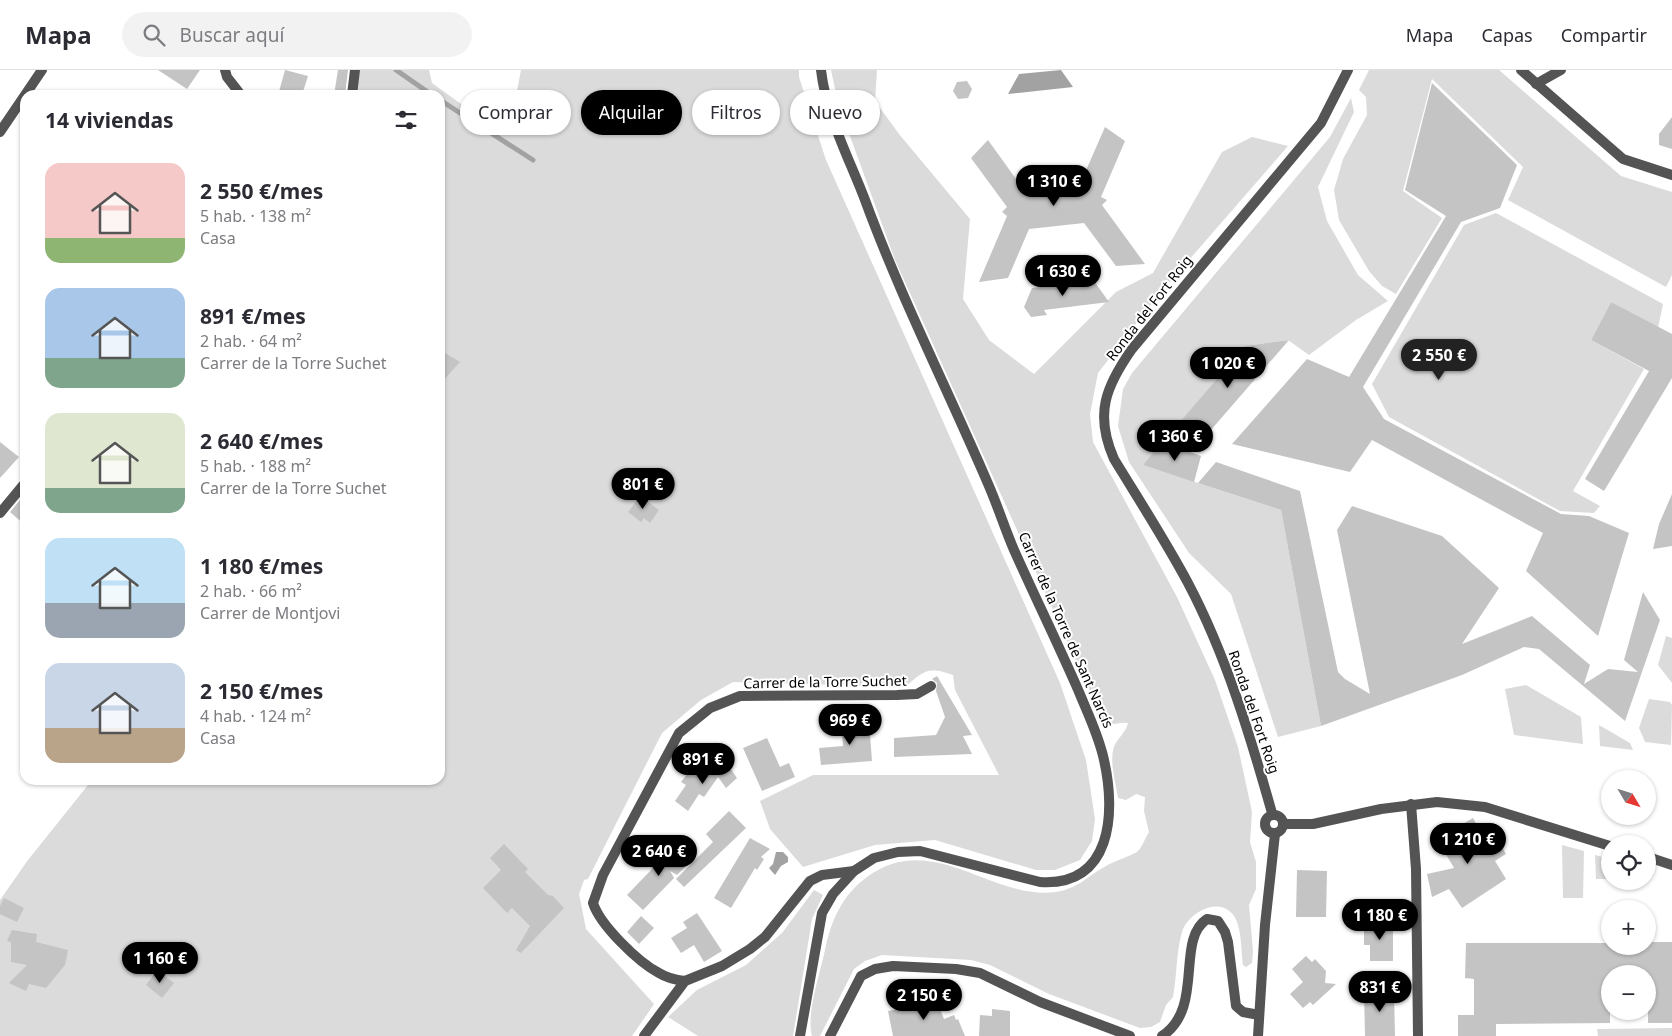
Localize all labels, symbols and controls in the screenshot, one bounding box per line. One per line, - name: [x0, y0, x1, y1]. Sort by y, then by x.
- search box: [122, 12, 472, 57]
- text: Mapa: [25, 18, 92, 51]
- icon: search: [140, 21, 168, 49]
- text: Buscar aquí: [180, 22, 284, 48]
- text: Mapa: [1406, 23, 1453, 47]
- text: Capas: [1481, 23, 1533, 47]
- text: Compartir: [1561, 23, 1647, 47]
- chip: Comprar: [460, 90, 571, 135]
- chip: Alquilar: [581, 90, 682, 135]
- chip: Filtros: [692, 90, 780, 135]
- chip: Nuevo: [790, 90, 880, 135]
- text: 14 viviendas: [45, 106, 174, 134]
- icon: filters: [392, 106, 420, 134]
- pin: 1 310 €: [1008, 164, 1100, 207]
- text: 1 310 €: [1027, 170, 1081, 192]
- text: 2 550 €/mes: [200, 177, 323, 205]
- icon: home: [85, 183, 145, 243]
- text: 5 hab. · 138 m²: [200, 205, 311, 227]
- text: Casa: [200, 227, 236, 249]
- street label: Ronda del Fort Roig: [1101, 251, 1196, 364]
- pin: 1 630 €: [1017, 254, 1109, 297]
- text: 1 630 €: [1036, 260, 1090, 282]
- text: 891 €/mes: [200, 302, 306, 330]
- icon: home: [85, 308, 145, 368]
- text: 2 hab. · 64 m²: [200, 330, 302, 352]
- pin: 2 550 €: [1393, 338, 1485, 381]
- text: 2 550 €: [1412, 344, 1466, 366]
- pin: 1 020 €: [1182, 346, 1274, 389]
- text: Carrer de la Torre Suchet: [200, 352, 387, 374]
- text: 1 020 €: [1201, 352, 1255, 374]
- pin: 1 360 €: [1129, 420, 1221, 462]
- text: 1 360 €: [1148, 425, 1202, 447]
- text: 2 640 €/mes: [200, 427, 323, 455]
- icon: home: [85, 433, 145, 493]
- text: 5 hab. · 188 m²: [200, 455, 311, 477]
- pin: 801 €: [608, 468, 678, 510]
- text: 801 €: [623, 473, 663, 495]
- text: Carrer de la Torre Suchet: [200, 477, 387, 499]
- street label: Carrer de la Torre de Sant Narcís: [1015, 529, 1119, 731]
- text: 1 180 €/mes: [200, 552, 323, 580]
- icon: home: [85, 558, 145, 618]
- text: 2 hab. · 66 m²: [200, 580, 302, 602]
- text: Carrer de Montjovi: [200, 602, 340, 624]
- street label: Ronda del Fort Roig: [1224, 648, 1285, 776]
- street label: Carrer de la Torre Suchet: [743, 671, 907, 692]
- text: 2 150 €/mes: [200, 677, 323, 705]
- icon: home: [85, 683, 145, 743]
- pin: 969 €: [815, 704, 885, 746]
- text: 4 hab. · 124 m²: [200, 705, 311, 727]
- text: 969 €: [830, 709, 870, 731]
- text: Casa: [200, 727, 236, 749]
- pin: 891 €: [668, 742, 738, 785]
- text: 891 €: [683, 748, 723, 770]
- north arrow: [1601, 770, 1656, 825]
- map controls: [1601, 770, 1656, 1020]
- pin: 1 210 €: [1422, 822, 1514, 865]
- text: 1 210 €: [1441, 828, 1495, 850]
- pin: 2 640 €: [613, 834, 705, 877]
- button: locate: [1601, 835, 1656, 890]
- text: 2 640 €: [632, 840, 686, 862]
- pin: 1 180 €: [1334, 898, 1426, 941]
- button: +: [1601, 900, 1656, 955]
- text: 1 180 €: [1353, 904, 1407, 926]
- pin: 1 160 €: [114, 942, 206, 984]
- text: 1 160 €: [133, 947, 187, 969]
- button: −: [1601, 965, 1656, 1020]
- pin: 831 €: [1345, 970, 1415, 1013]
- text: 831 €: [1360, 976, 1400, 998]
- pin: 2 150 €: [878, 978, 970, 1021]
- text: 2 150 €: [897, 984, 951, 1006]

